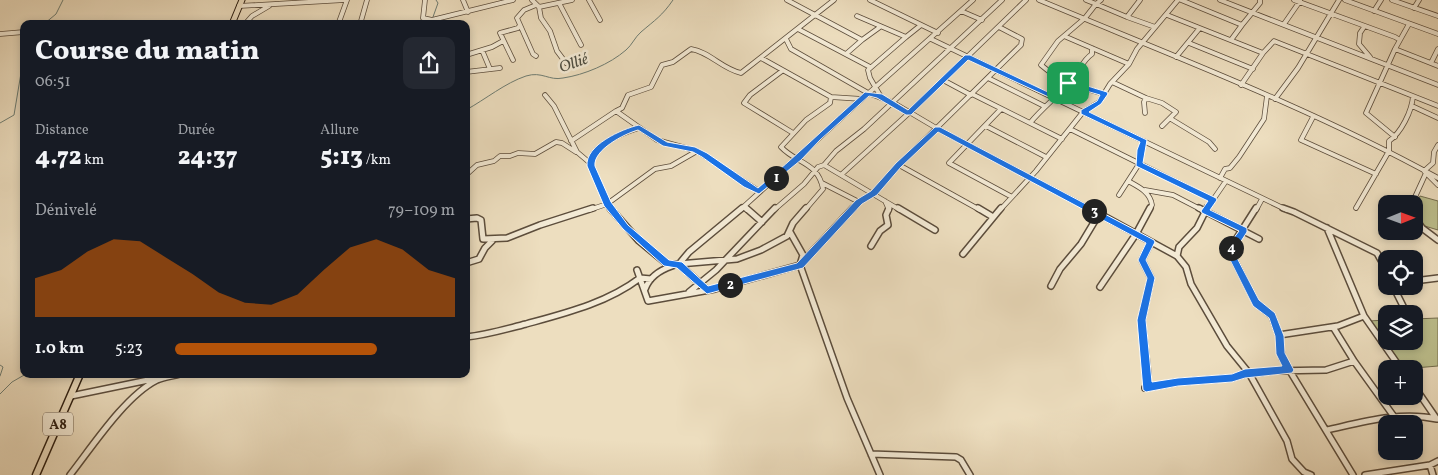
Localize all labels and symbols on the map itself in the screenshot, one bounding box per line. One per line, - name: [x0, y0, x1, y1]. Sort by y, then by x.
- water label: Ollié: [556, 48, 592, 79]
- pin: [1047, 62, 1089, 104]
- pin: 1: [764, 166, 788, 190]
- north arrow: [1378, 195, 1422, 240]
- pin: 3: [1082, 198, 1106, 224]
- pin: 4: [1218, 236, 1244, 260]
- pin: 2: [718, 272, 742, 298]
- road number: A8: [43, 412, 73, 436]

